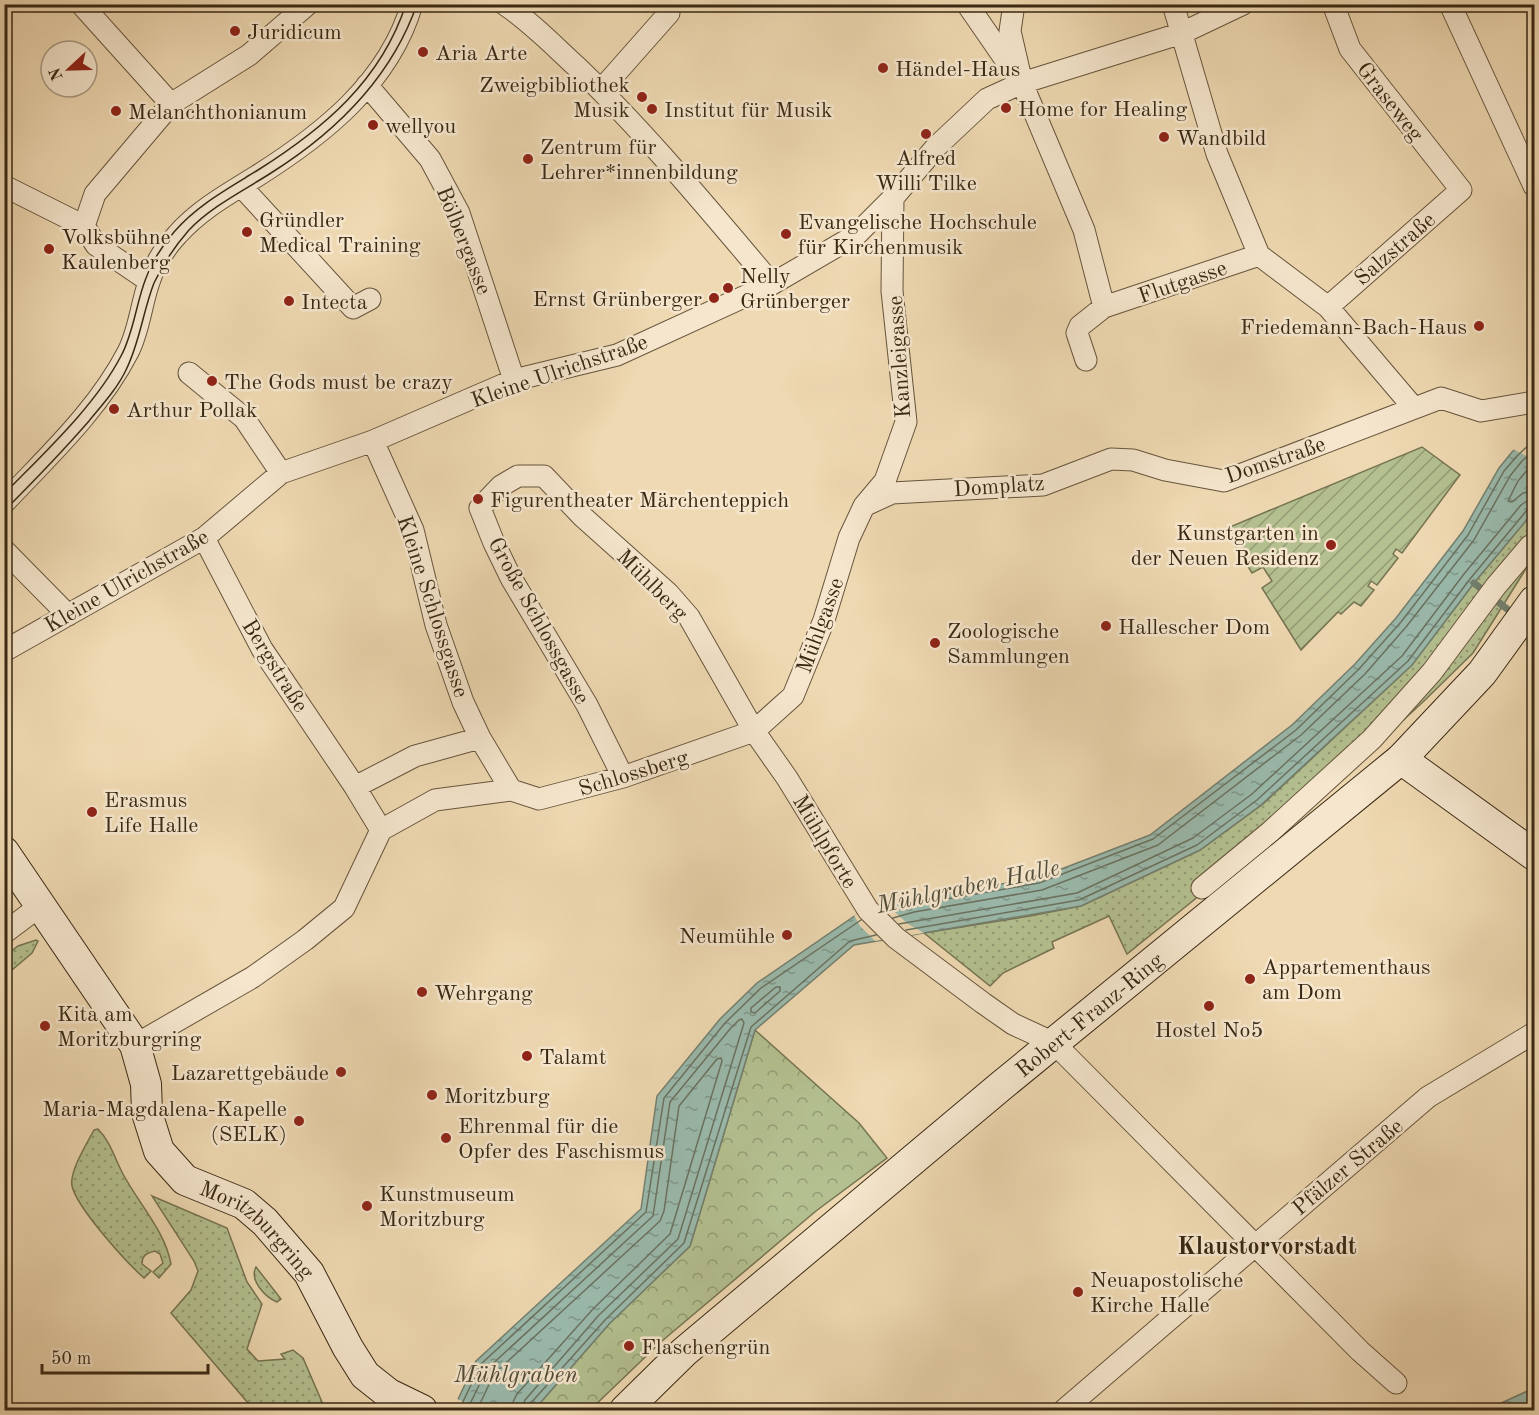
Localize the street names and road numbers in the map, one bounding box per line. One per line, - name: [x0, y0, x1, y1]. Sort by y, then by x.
- street label: Graseweg: [1352, 59, 1427, 146]
- street label: Bölbergasse: [432, 184, 495, 298]
- street label: Salzstraße: [1351, 209, 1440, 290]
- street label: Flutgasse: [1135, 257, 1230, 308]
- street label: Kanzleigasse: [885, 295, 915, 419]
- street label: Kleine Ulrichstraße: [468, 331, 651, 412]
- street label: Domstraße: [1223, 433, 1329, 488]
- street label: Domplatz: [953, 473, 1045, 501]
- street label: Kleine Schlossgasse: [392, 513, 472, 700]
- street label: Kleine Ulrichstraße: [41, 526, 213, 638]
- street label: Große Schlossgasse: [483, 534, 593, 708]
- street label: Mühlberg: [612, 546, 691, 625]
- street label: Mühlgasse: [793, 575, 848, 676]
- street label: Bergstraße: [237, 616, 311, 716]
- street label: Schlossberg: [576, 747, 691, 801]
- street label: Mühlpforte: [788, 792, 861, 892]
- street label: Robert-Franz-Ring: [1012, 949, 1168, 1082]
- street label: Pfälzer Straße: [1289, 1115, 1408, 1220]
- street label: Moritzburgring: [196, 1178, 318, 1284]

